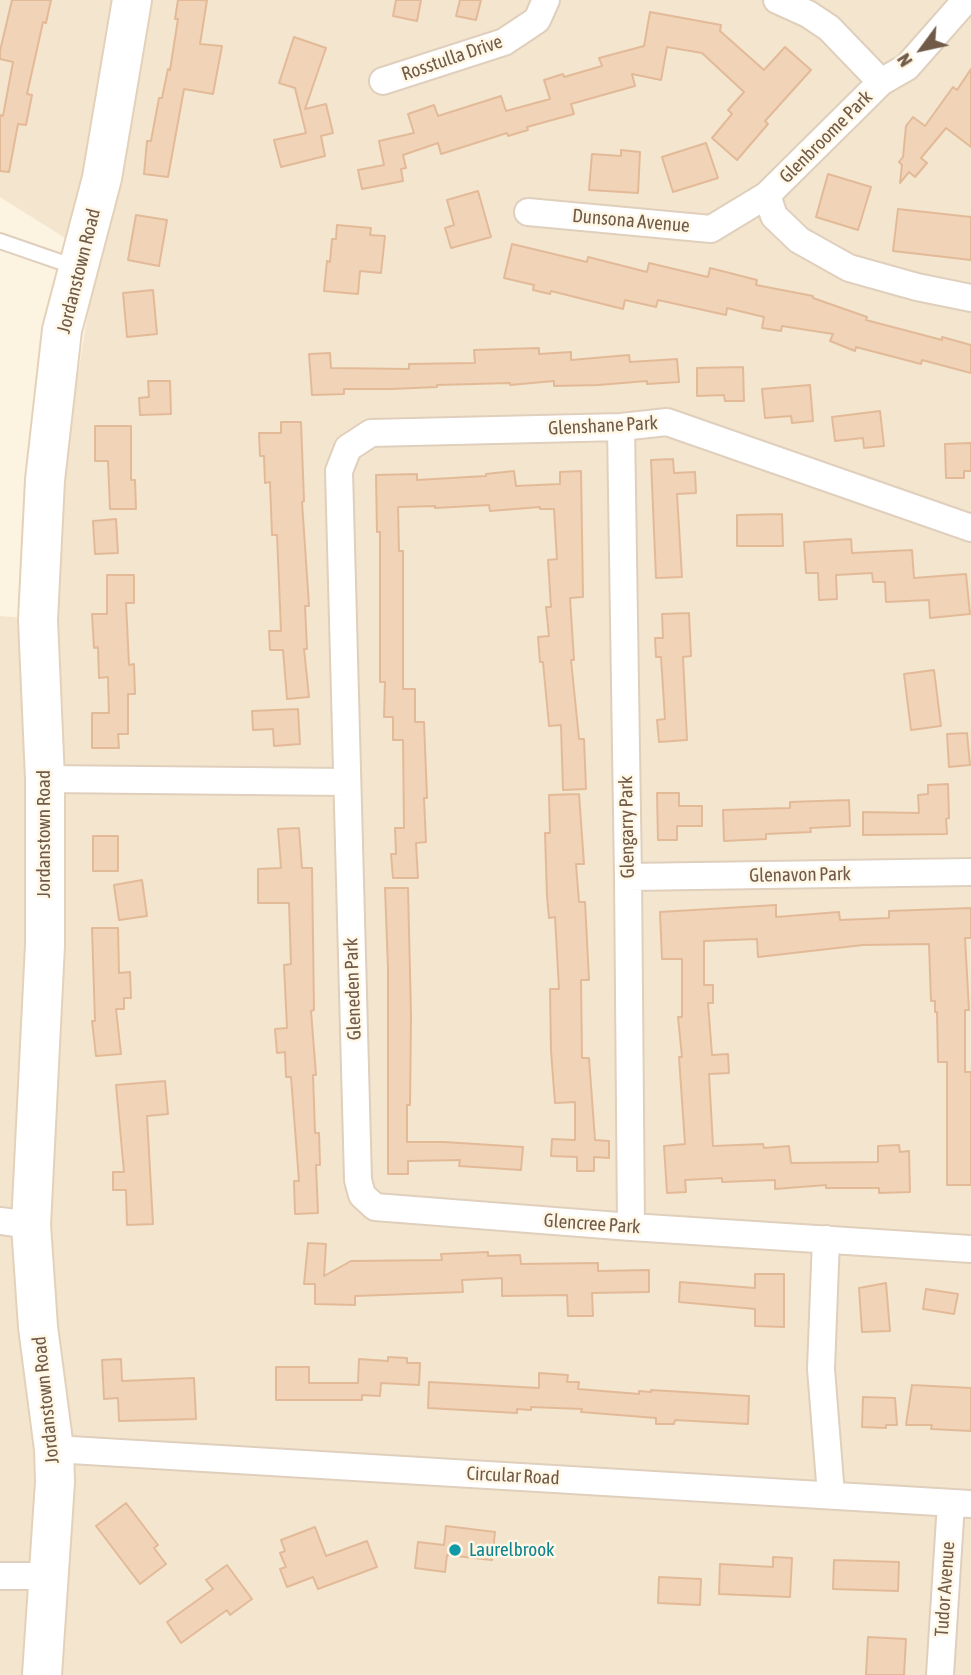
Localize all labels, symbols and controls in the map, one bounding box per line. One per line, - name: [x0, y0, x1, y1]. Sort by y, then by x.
- north arrow: [887, 14, 957, 84]
- street label: Rosstulla Drive: [399, 30, 505, 86]
- text: N: [892, 50, 917, 71]
- street label: Glenbroome Park: [775, 86, 877, 188]
- street label: Dunsona Avenue: [571, 205, 691, 237]
- street label: Jordanstown Road: [52, 206, 106, 336]
- street label: Glenshane Park: [548, 412, 658, 440]
- street label: Jordanstown Road: [33, 770, 55, 898]
- street label: Glengarry Park: [615, 775, 639, 879]
- street label: Glenavon Park: [749, 863, 851, 887]
- street label: Gleneden Park: [340, 937, 366, 1041]
- street label: Glencree Park: [543, 1209, 641, 1239]
- street label: Jordanstown Road: [28, 1335, 64, 1465]
- street label: Circular Road: [466, 1462, 560, 1490]
- place label: Laurelbrook: [469, 1539, 554, 1561]
- street label: Tudor Avenue: [930, 1541, 960, 1637]
- marker: Laurelbrook: [447, 1542, 463, 1558]

